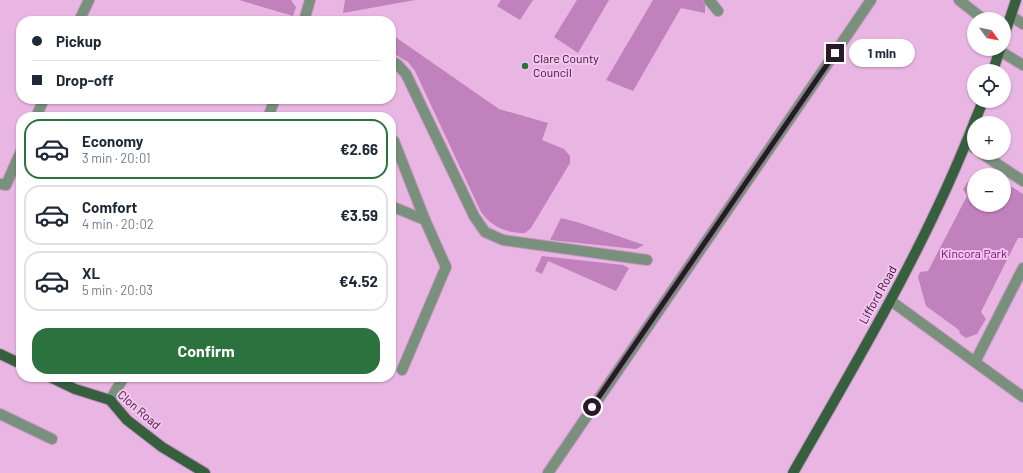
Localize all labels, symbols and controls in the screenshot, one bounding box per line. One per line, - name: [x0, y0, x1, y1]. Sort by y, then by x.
- north arrow: [967, 12, 1011, 56]
- map controls: [967, 12, 1011, 212]
- text: Pickup: [56, 32, 102, 50]
- callout: 1 min: [849, 39, 915, 67]
- route end: [826, 44, 844, 62]
- text: 1 min: [868, 45, 896, 61]
- place label: Clare County Council: [533, 51, 599, 79]
- marker: Clare County Council: [520, 61, 530, 71]
- button: locate: [967, 64, 1011, 108]
- text: Drop-off: [56, 71, 114, 89]
- button: +: [967, 116, 1011, 160]
- icon: car: [34, 131, 70, 167]
- text: Economy: [82, 132, 143, 150]
- text: €2.66: [340, 140, 378, 158]
- text: 3 min · 20:01: [82, 150, 151, 166]
- button: −: [967, 168, 1011, 212]
- icon: car: [34, 197, 70, 233]
- text: Comfort: [82, 198, 137, 216]
- text: €3.59: [340, 206, 378, 224]
- text: 4 min · 20:02: [82, 216, 154, 232]
- park label: Kincora Park: [941, 246, 1007, 260]
- icon: car: [34, 263, 70, 299]
- street label: Lifford Road: [855, 263, 899, 326]
- text: XL: [82, 264, 100, 282]
- text: €4.52: [339, 272, 378, 290]
- text: 5 min · 20:03: [82, 282, 153, 298]
- button: Confirm: [32, 328, 380, 374]
- street label: Clon Road: [115, 387, 164, 432]
- route start: [583, 398, 601, 416]

